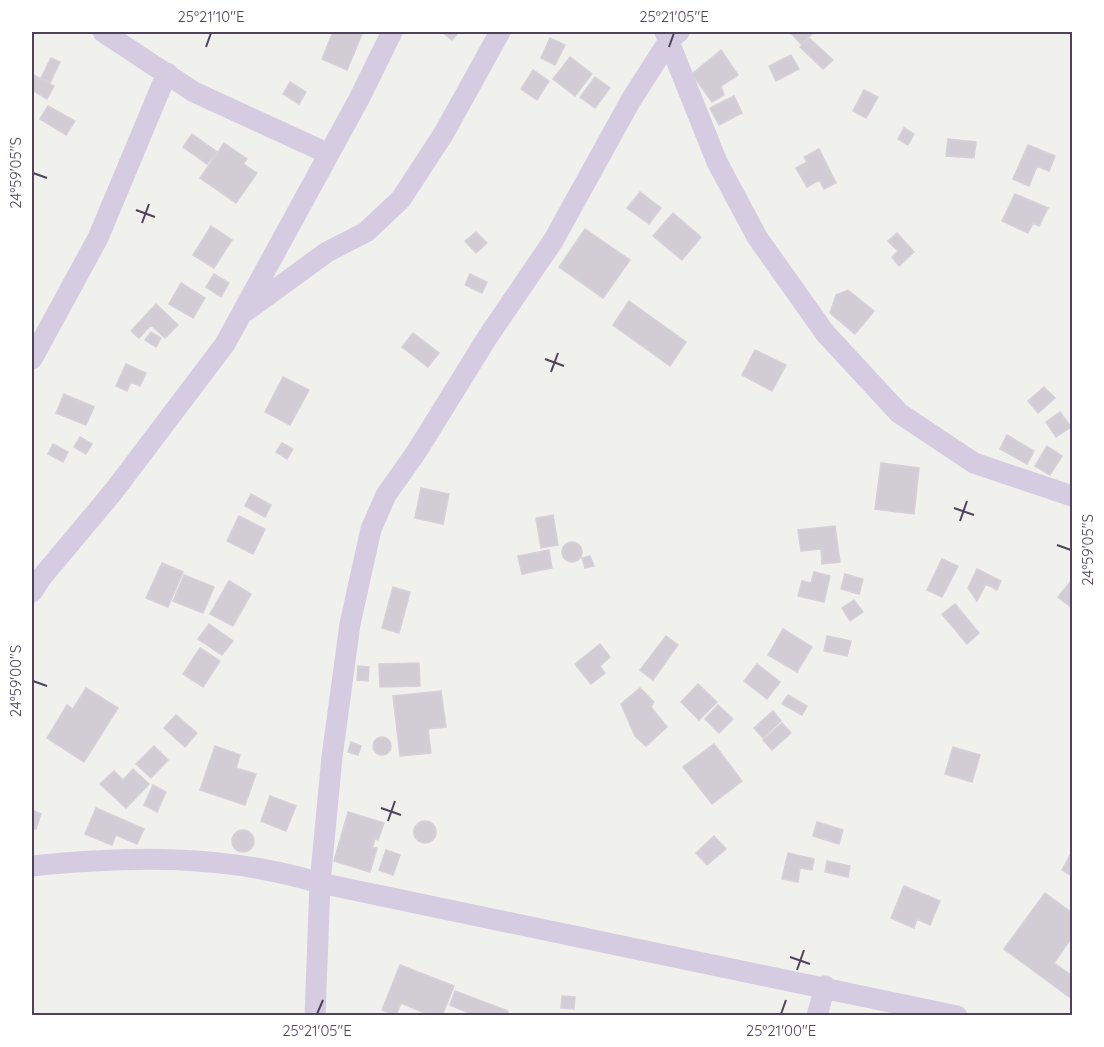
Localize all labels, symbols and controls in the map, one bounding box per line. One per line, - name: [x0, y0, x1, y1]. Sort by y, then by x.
- text: 25°21'10"E: [178, 7, 244, 26]
- text: 25°21'05"E: [639, 7, 709, 26]
- text: 24°59'05"S: [6, 137, 25, 209]
- text: 24°59'05"S: [1078, 514, 1097, 586]
- text: 24°59'00"S: [6, 645, 25, 717]
- text: 25°21'05"E: [282, 1021, 352, 1040]
- text: 25°21'00"E: [746, 1021, 816, 1040]

